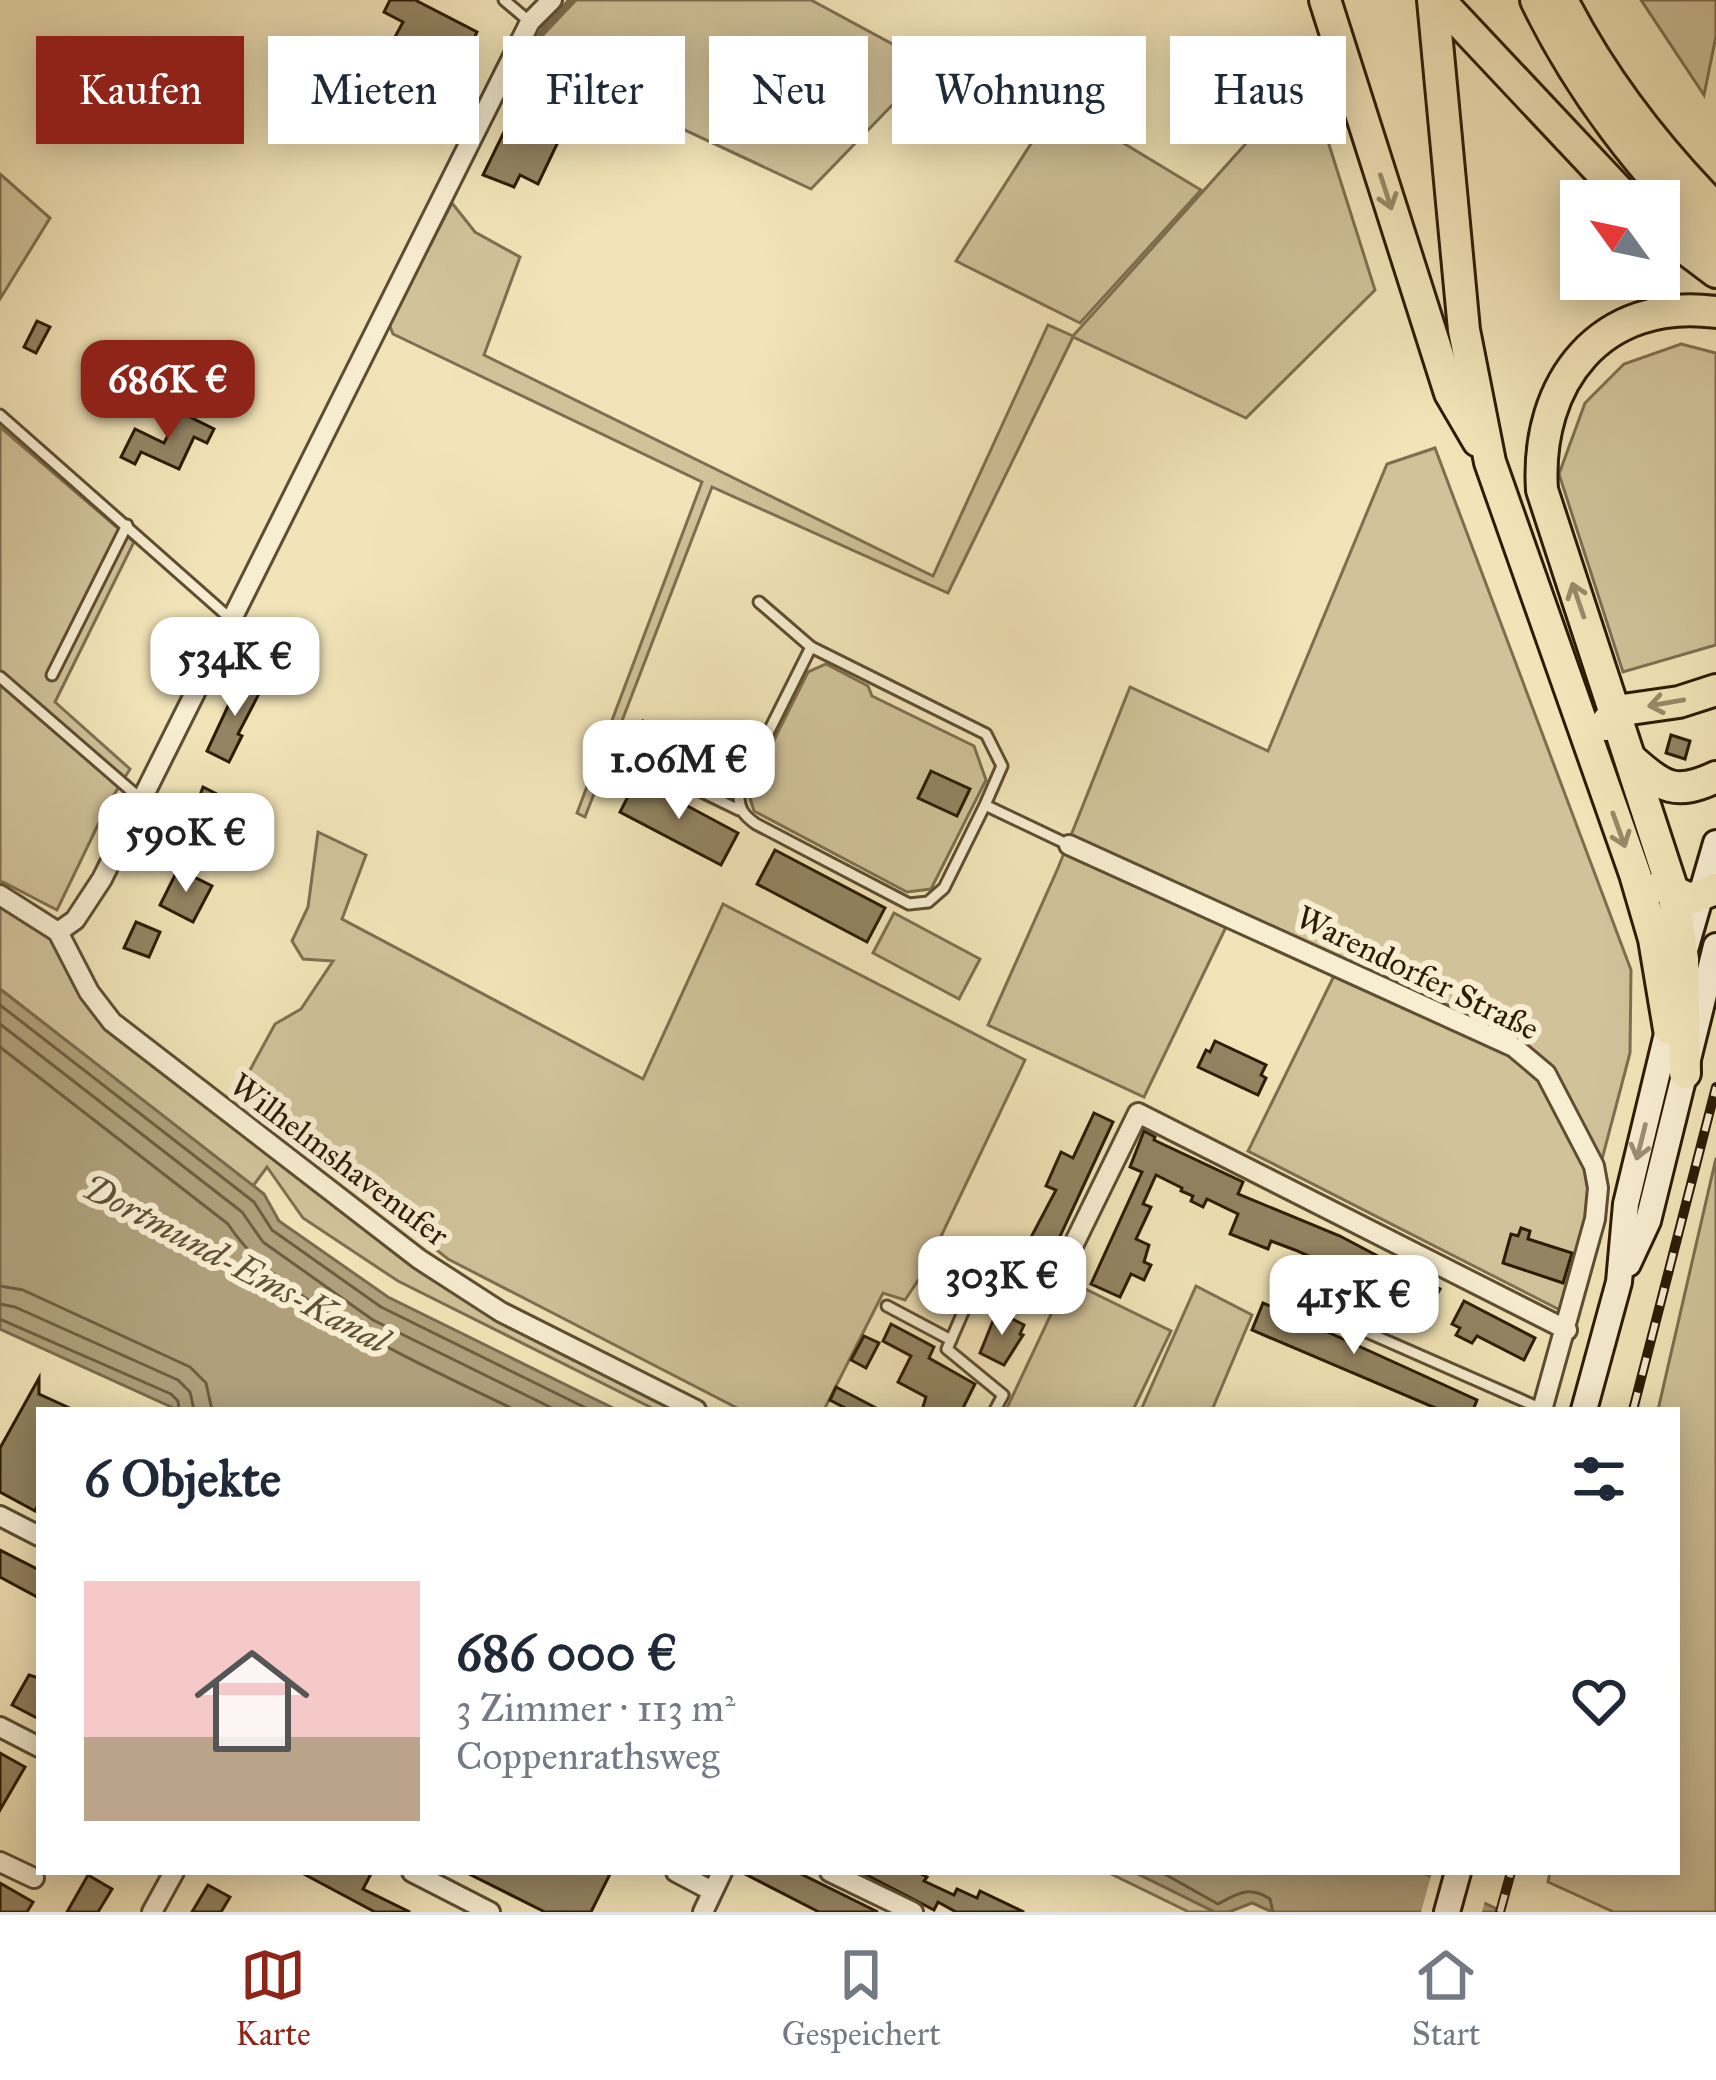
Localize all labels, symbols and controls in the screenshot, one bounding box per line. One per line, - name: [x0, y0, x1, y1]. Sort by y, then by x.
- chip: Kaufen: [36, 36, 244, 144]
- chip: Mieten: [268, 36, 479, 144]
- chip: Filter: [503, 36, 685, 144]
- chip: Neu: [709, 36, 868, 144]
- chip: Wohnung: [892, 36, 1146, 144]
- chip: Haus: [1170, 36, 1346, 144]
- one-way arrow: [1376, 172, 1398, 210]
- north arrow: [1560, 180, 1680, 300]
- map controls: [1560, 180, 1680, 300]
- pin: 686K €: [70, 340, 266, 442]
- text: 686K €: [108, 355, 228, 403]
- one-way arrow: [1566, 583, 1587, 620]
- pin: 534K €: [137, 617, 333, 719]
- text: 534K €: [177, 632, 293, 680]
- one-way arrow: [1648, 693, 1687, 715]
- pin: 1.06M €: [568, 720, 790, 822]
- text: 1.06M €: [610, 735, 748, 783]
- pin: 590K €: [88, 793, 284, 895]
- text: 590K €: [125, 808, 247, 856]
- one-way arrow: [1610, 811, 1631, 848]
- street label: Warendorfer Straße: [1290, 897, 1545, 1049]
- street label: Wilhelmshavenufer: [222, 1065, 457, 1255]
- one-way arrow: [1629, 1123, 1651, 1161]
- water label: Dortmund-Ems-Kanal: [75, 1165, 399, 1365]
- pin: 303K €: [904, 1236, 1100, 1338]
- text: 303K €: [945, 1251, 1059, 1299]
- pin: 415K €: [1256, 1255, 1452, 1357]
- text: 415K €: [1297, 1270, 1411, 1318]
- icon: filters: [1566, 1446, 1632, 1512]
- text: 6 Objekte: [84, 1448, 281, 1510]
- text: 686 000 €: [456, 1622, 677, 1684]
- icon: home: [180, 1629, 324, 1773]
- icon: heart: [1566, 1668, 1632, 1734]
- text: 3 Zimmer · 113 m²: [456, 1684, 736, 1732]
- text: Coppenrathsweg: [456, 1732, 719, 1780]
- tab: Karte: [236, 1942, 311, 2054]
- tab: Gespeichert: [782, 1942, 941, 2054]
- tab: Start: [1412, 1942, 1480, 2054]

